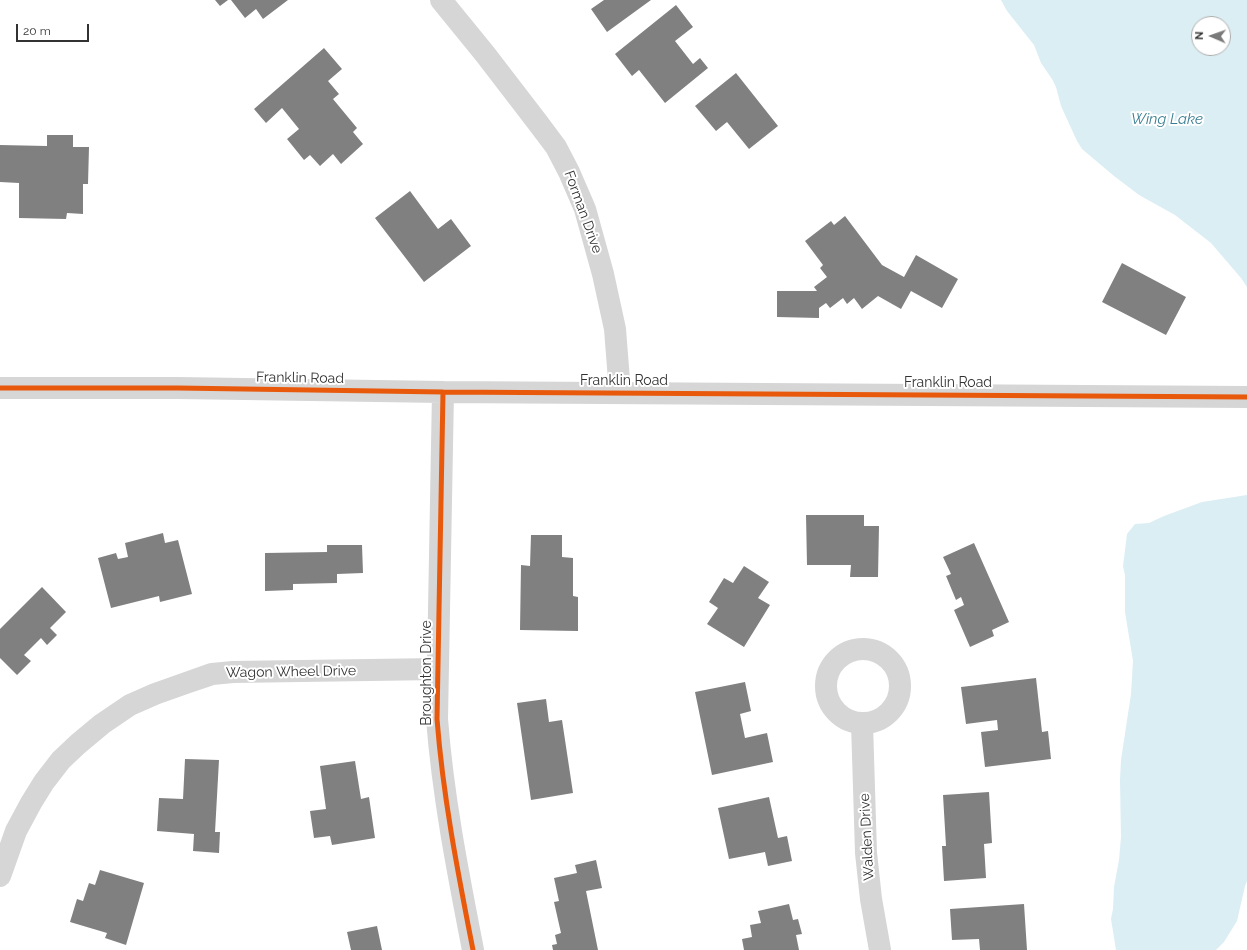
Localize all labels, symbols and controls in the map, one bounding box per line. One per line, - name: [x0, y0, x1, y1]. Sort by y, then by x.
- scale bar: [18, 16, 91, 42]
- north arrow: [1191, 16, 1231, 56]
- text: 20 m: [23, 24, 51, 38]
- text: N: [1193, 31, 1206, 40]
- water label: Wing Lake: [1131, 110, 1203, 128]
- street label: Forman Drive: [560, 168, 606, 256]
- street label: Franklin Road: [256, 369, 344, 387]
- street label: Franklin Road: [580, 373, 668, 389]
- street label: Franklin Road: [904, 375, 992, 391]
- street label: Broughton Drive: [419, 620, 435, 726]
- street label: Wagon Wheel Drive: [226, 662, 356, 682]
- street label: Walden Drive: [856, 793, 878, 881]

